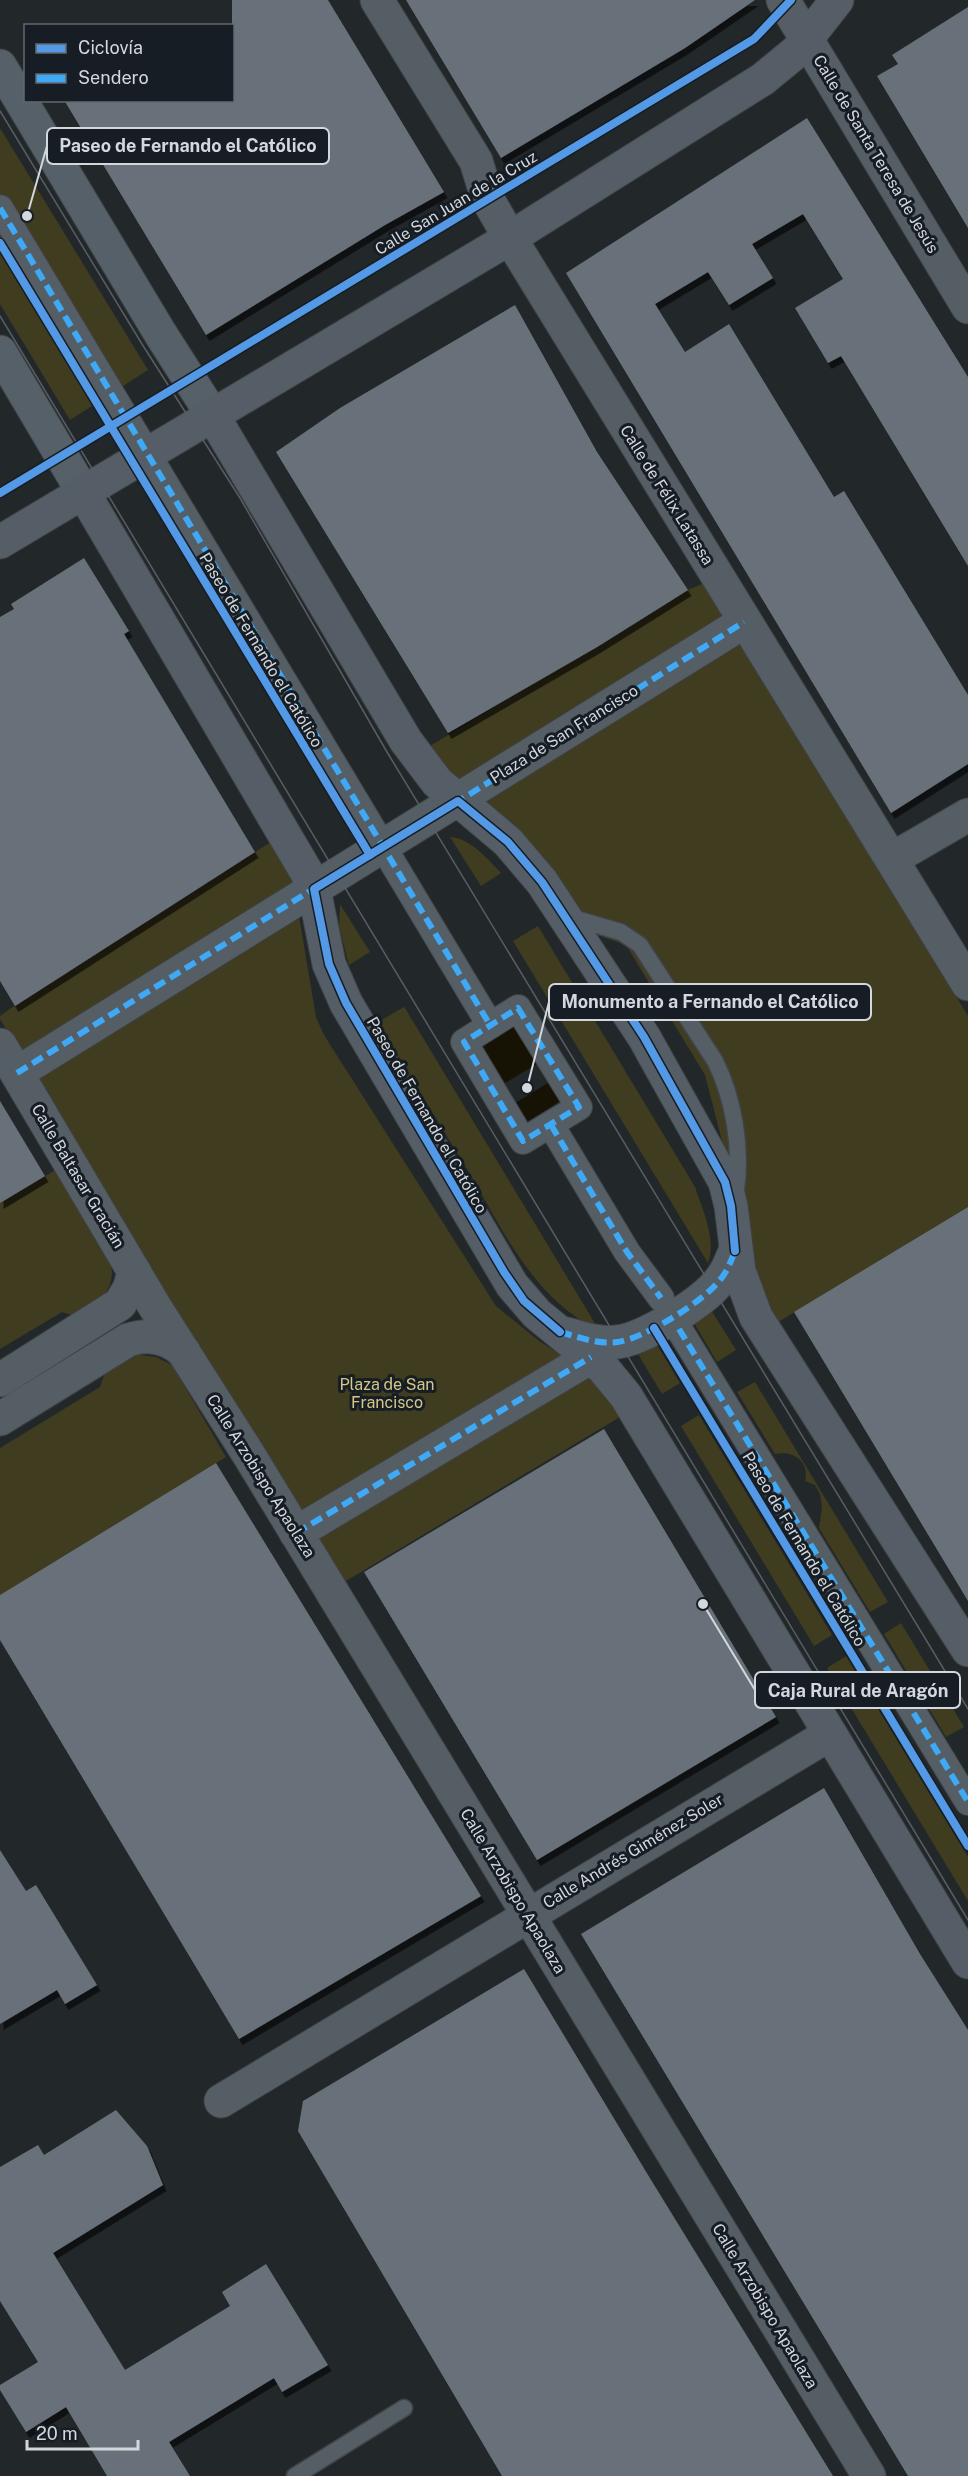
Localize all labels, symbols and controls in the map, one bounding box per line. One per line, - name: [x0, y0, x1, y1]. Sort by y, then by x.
- legend: [24, 24, 234, 102]
- text: Ciclovía: [78, 37, 143, 58]
- street label: Calle de Santa Teresa de Jesús: [809, 52, 943, 256]
- text: Sendero: [78, 67, 149, 88]
- callout: Paseo de Fernando el Católico: [47, 128, 329, 164]
- text: Paseo de Fernando el Católico: [59, 135, 317, 156]
- street label: Calle San Juan de la Cruz: [372, 147, 541, 259]
- street label: Calle de Félix Latassa: [616, 422, 718, 568]
- street label: Paseo de Fernando el Católico: [195, 549, 327, 751]
- street label: Plaza de San Francisco: [486, 681, 642, 787]
- callout: Monumento a Fernando el Católico: [549, 984, 871, 1020]
- text: Monumento a Fernando el Católico: [561, 991, 859, 1012]
- street label: Paseo de Fernando el Católico: [363, 1013, 491, 1217]
- street label: Calle Baltasar Gracián: [27, 1101, 129, 1251]
- park label: Plaza de San Francisco: [339, 1375, 435, 1412]
- street label: Calle Arzobispo Apaolaza: [203, 1391, 319, 1561]
- street label: Paseo de Fernando el Católico: [738, 1448, 870, 1650]
- callout: Caja Rural de Aragón: [755, 1672, 960, 1708]
- text: Caja Rural de Aragón: [768, 1680, 948, 1701]
- street label: Calle Andrés Giménez Soler: [539, 1790, 727, 1912]
- street label: Calle Arzobispo Apaolaza: [456, 1805, 570, 1977]
- street label: Calle Arzobispo Apaolaza: [708, 2220, 822, 2392]
- scale bar: [27, 2413, 138, 2451]
- text: 20 m: [36, 2423, 78, 2444]

